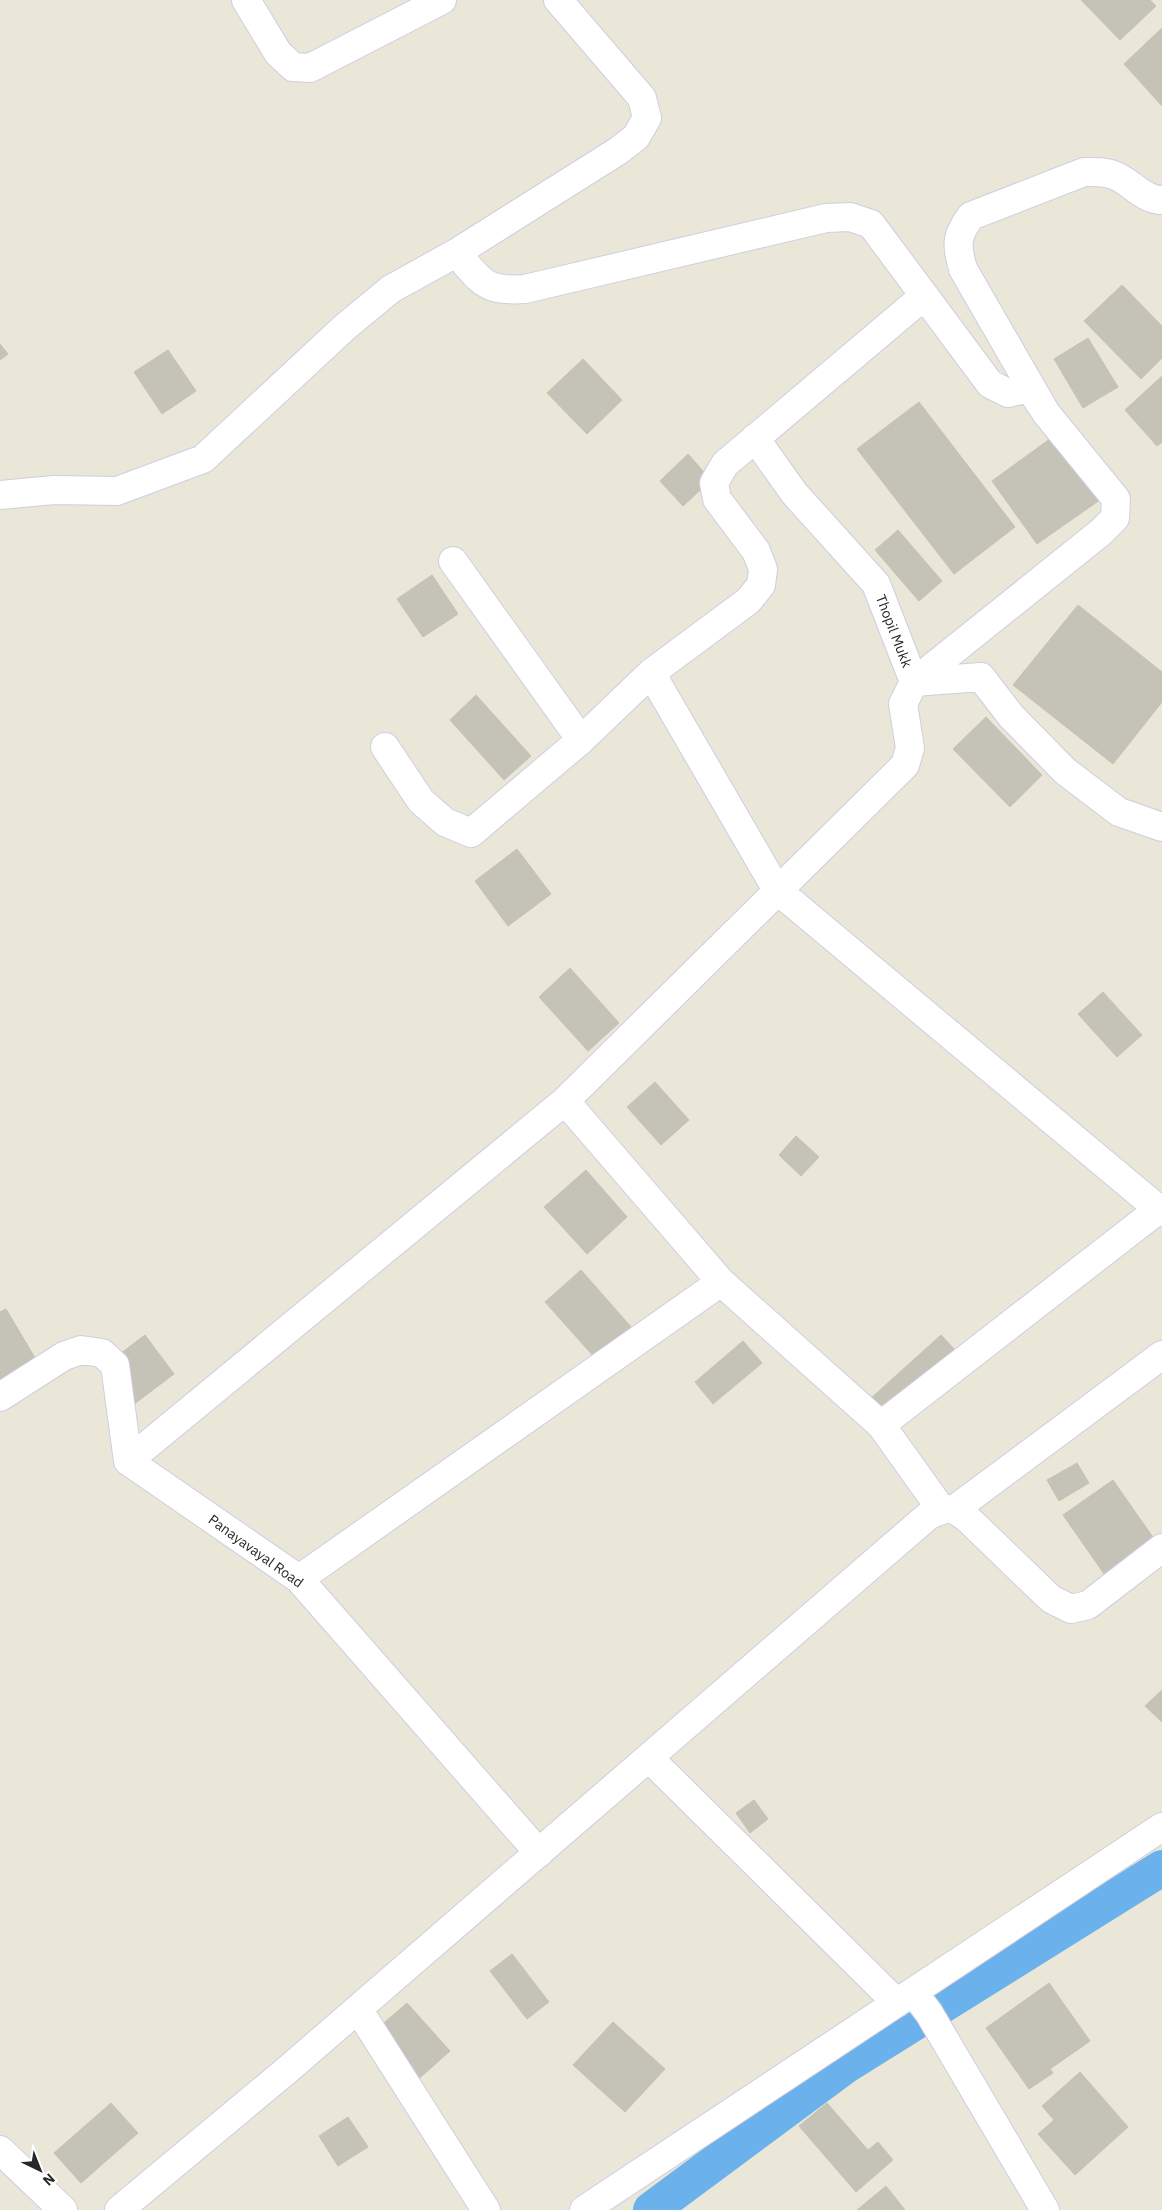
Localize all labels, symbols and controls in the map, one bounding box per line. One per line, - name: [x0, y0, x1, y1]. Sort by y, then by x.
- street label: Thopil Mukk: [872, 592, 916, 671]
- street label: Panayavayal Road: [205, 1510, 307, 1592]
- north arrow: [15, 2145, 65, 2195]
- text: N: [39, 2169, 59, 2190]

